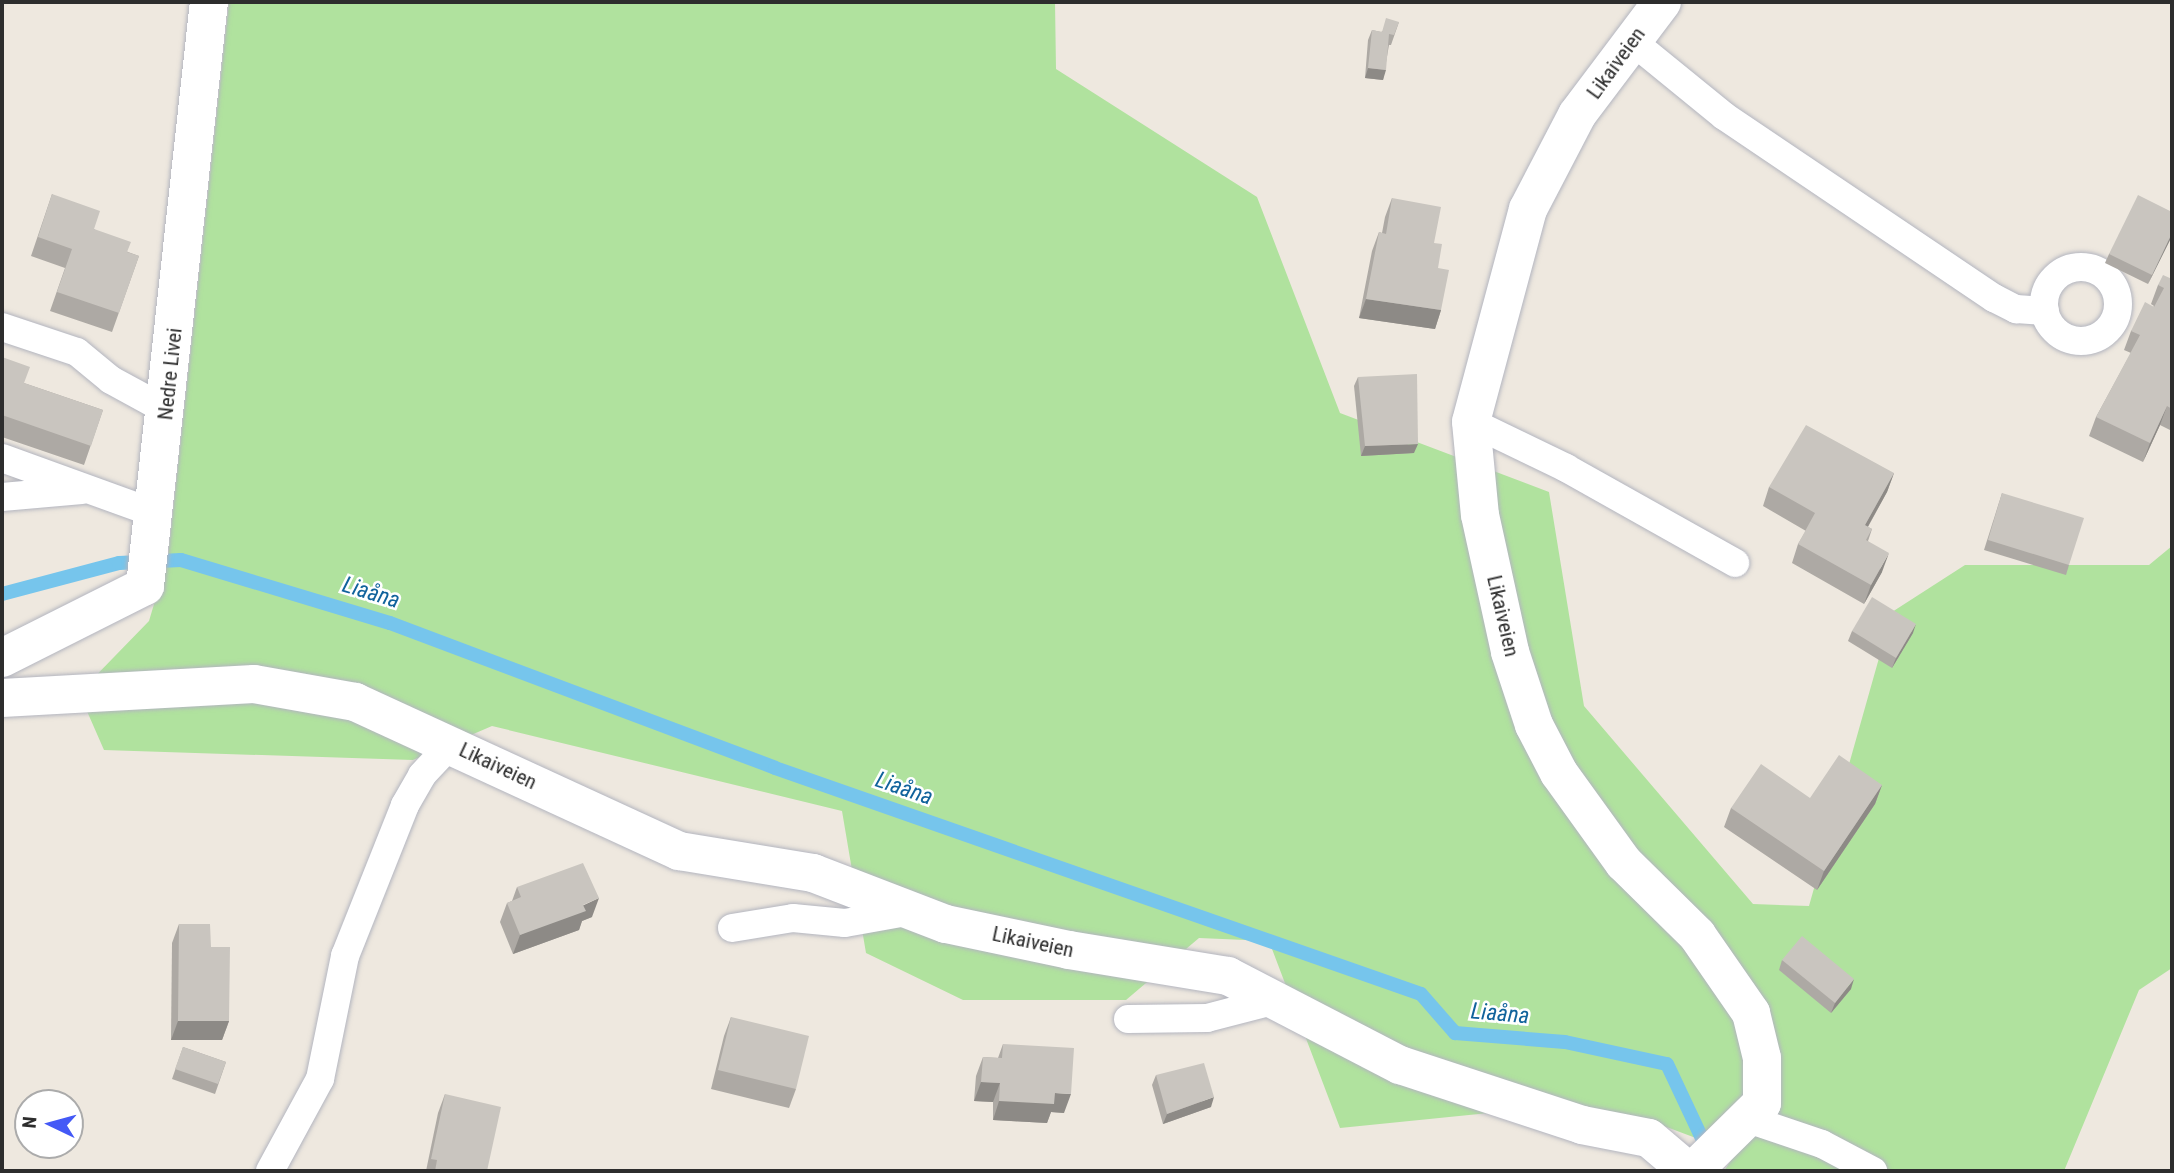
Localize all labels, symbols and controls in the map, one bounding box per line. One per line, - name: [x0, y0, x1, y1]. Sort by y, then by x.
- street label: Likaiveien: [1582, 22, 1650, 104]
- street label: Nedre Livei: [153, 327, 187, 421]
- water label: Liaåna: [339, 571, 403, 615]
- street label: Likaiveien: [1481, 573, 1525, 659]
- street label: Likaiveien: [455, 737, 541, 795]
- water label: Liaåna: [872, 766, 936, 812]
- street label: Likaiveien: [990, 921, 1076, 963]
- water label: Liaåna: [1470, 998, 1530, 1030]
- north arrow: [14, 1089, 84, 1159]
- text: N: [18, 1116, 42, 1129]

